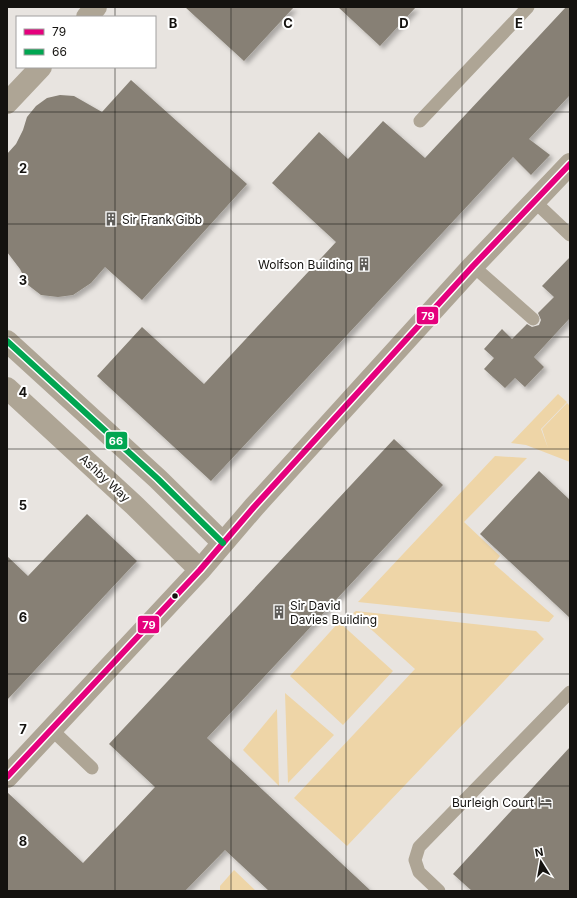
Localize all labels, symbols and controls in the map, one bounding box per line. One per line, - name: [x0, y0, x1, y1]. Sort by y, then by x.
- text: B: [169, 15, 178, 31]
- text: C: [283, 15, 293, 31]
- text: D: [399, 15, 409, 31]
- text: E: [515, 15, 523, 31]
- legend: [16, 16, 156, 68]
- text: 79: [52, 24, 66, 39]
- text: 66: [52, 44, 67, 59]
- text: 2: [19, 160, 27, 176]
- building icon: Sir Frank Gibb: [103, 211, 119, 227]
- place label: Sir Frank Gibb: [122, 212, 202, 227]
- building icon: Wolfson Building: [356, 256, 372, 272]
- place label: Wolfson Building: [258, 257, 353, 272]
- text: 3: [19, 272, 27, 288]
- line badge: 79: [416, 306, 439, 325]
- text: 79: [421, 309, 435, 323]
- text: 4: [19, 384, 28, 400]
- line badge: 66: [105, 431, 128, 450]
- text: 66: [109, 434, 123, 448]
- street label: Ashby Way: [77, 451, 134, 505]
- text: 5: [19, 497, 27, 513]
- unlabelled marker: [170, 591, 180, 601]
- place label: Sir David Davies Building: [290, 598, 377, 627]
- building icon: Sir David Davies Building: [271, 604, 287, 620]
- text: 6: [19, 609, 27, 625]
- line badge: 79: [137, 615, 160, 634]
- text: 79: [142, 618, 156, 632]
- text: 7: [19, 721, 27, 737]
- hotel icon: Burleigh Court: [537, 794, 553, 810]
- place label: Burleigh Court: [452, 795, 534, 810]
- text: 8: [19, 833, 27, 849]
- north arrow: [521, 842, 561, 882]
- text: N: [534, 845, 545, 860]

